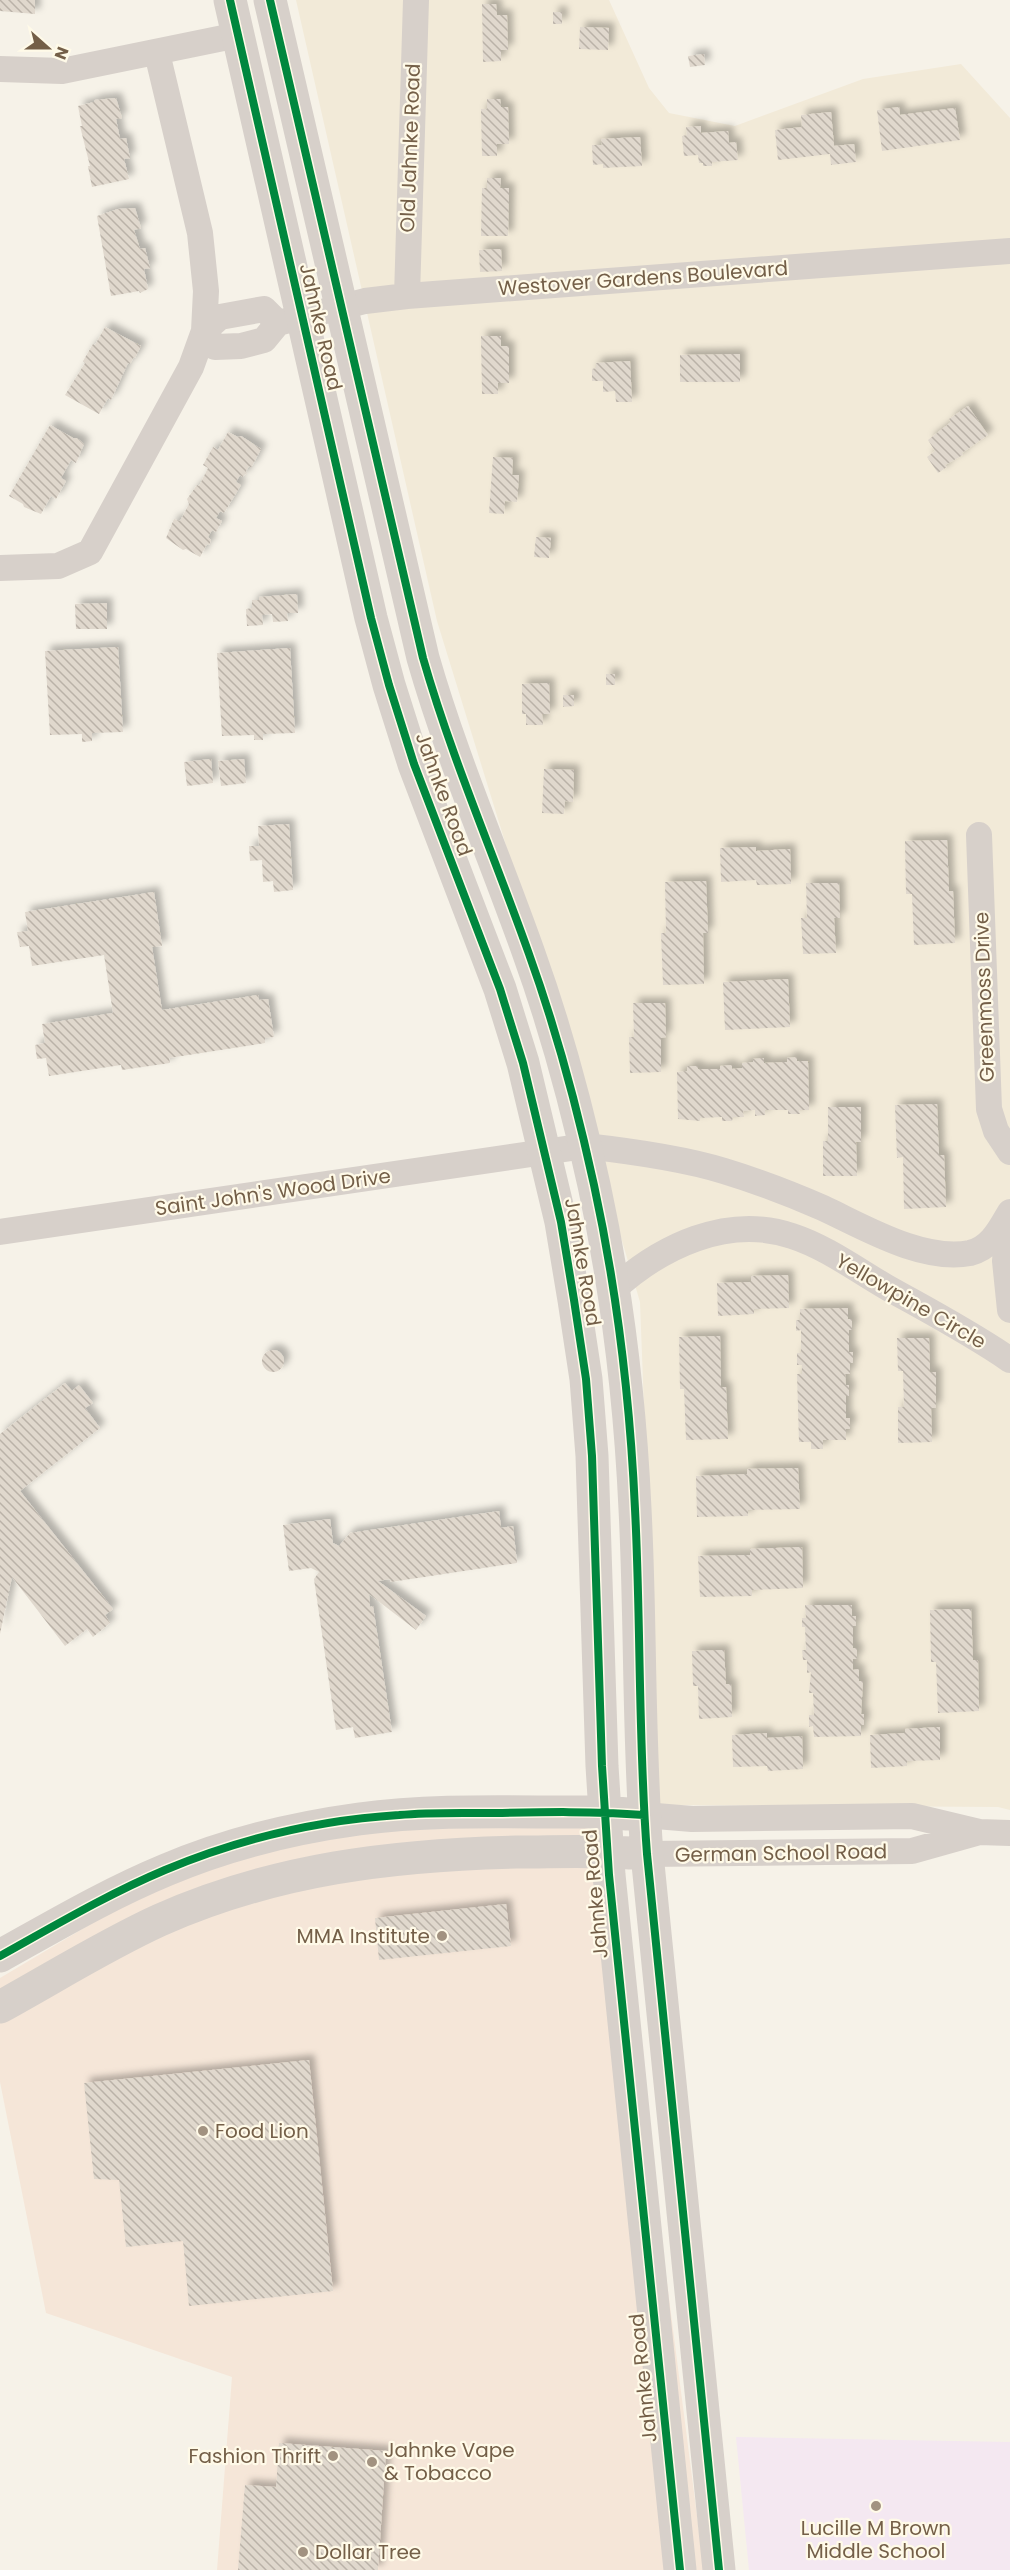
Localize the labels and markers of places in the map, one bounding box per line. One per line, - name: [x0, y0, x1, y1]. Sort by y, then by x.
- place label: MMA Institute: [297, 1922, 430, 1950]
- marker: MMA Institute: [435, 1929, 449, 1943]
- place label: Food Lion: [215, 2117, 309, 2145]
- marker: Food Lion: [196, 2124, 210, 2138]
- place label: Jahnke Vape & Tobacco: [384, 2436, 515, 2487]
- place label: Fashion Thrift: [188, 2442, 321, 2470]
- marker: Fashion Thrift: [326, 2449, 340, 2463]
- marker: Jahnke Vape & Tobacco: [365, 2455, 379, 2469]
- marker: Lucille M Brown Middle School: [869, 2499, 883, 2513]
- place label: Lucille M Brown Middle School: [801, 2514, 951, 2565]
- place label: Dollar Tree: [315, 2538, 421, 2566]
- marker: Dollar Tree: [296, 2545, 310, 2559]

